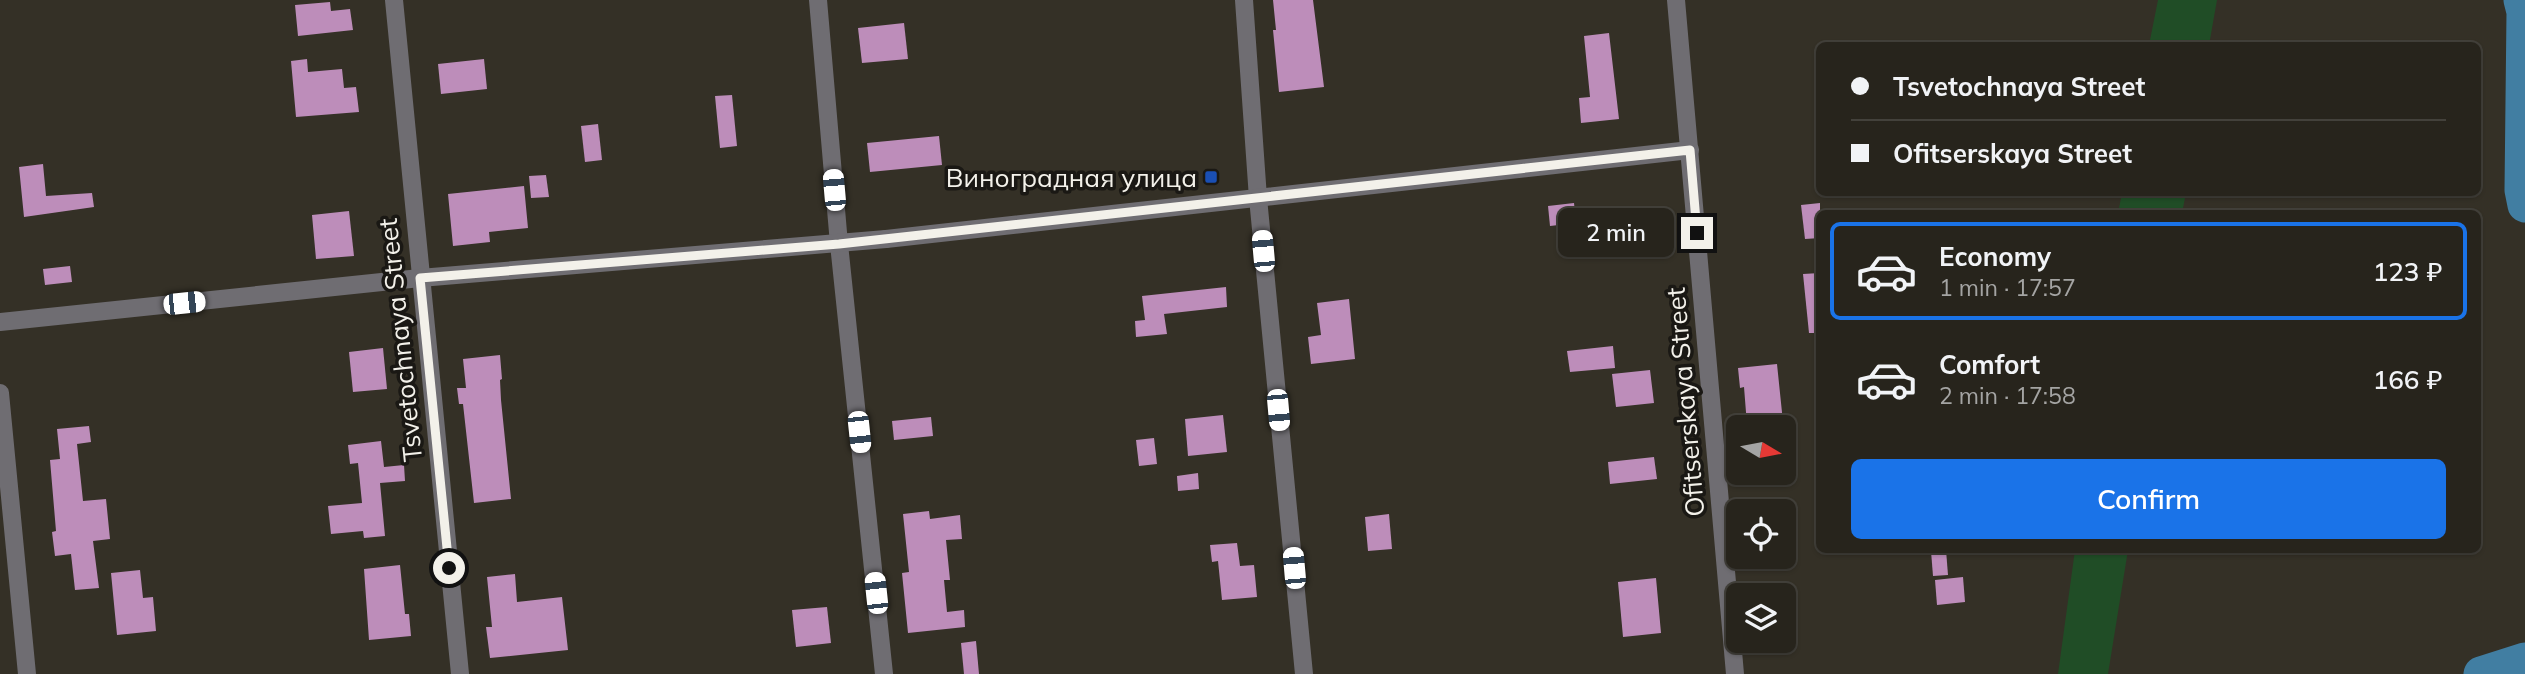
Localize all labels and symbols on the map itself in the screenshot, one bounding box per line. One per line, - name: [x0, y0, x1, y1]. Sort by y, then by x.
- place label: Виноградная улица: [946, 161, 1197, 194]
- car: [822, 168, 847, 212]
- marker: Виноградная улица: [1203, 169, 1219, 185]
- callout: 2 min: [1557, 208, 1672, 258]
- street label: Tsvetochnaya Street: [371, 217, 429, 463]
- route end: [1681, 217, 1713, 249]
- car: [1251, 229, 1276, 273]
- street label: Ofitserskaya Street: [1659, 286, 1711, 518]
- car: [163, 290, 206, 316]
- car: [1266, 388, 1291, 432]
- car: [847, 410, 872, 454]
- north arrow: [1726, 415, 1796, 485]
- car: [1282, 546, 1307, 590]
- route start: [433, 552, 465, 584]
- car: [864, 571, 889, 615]

